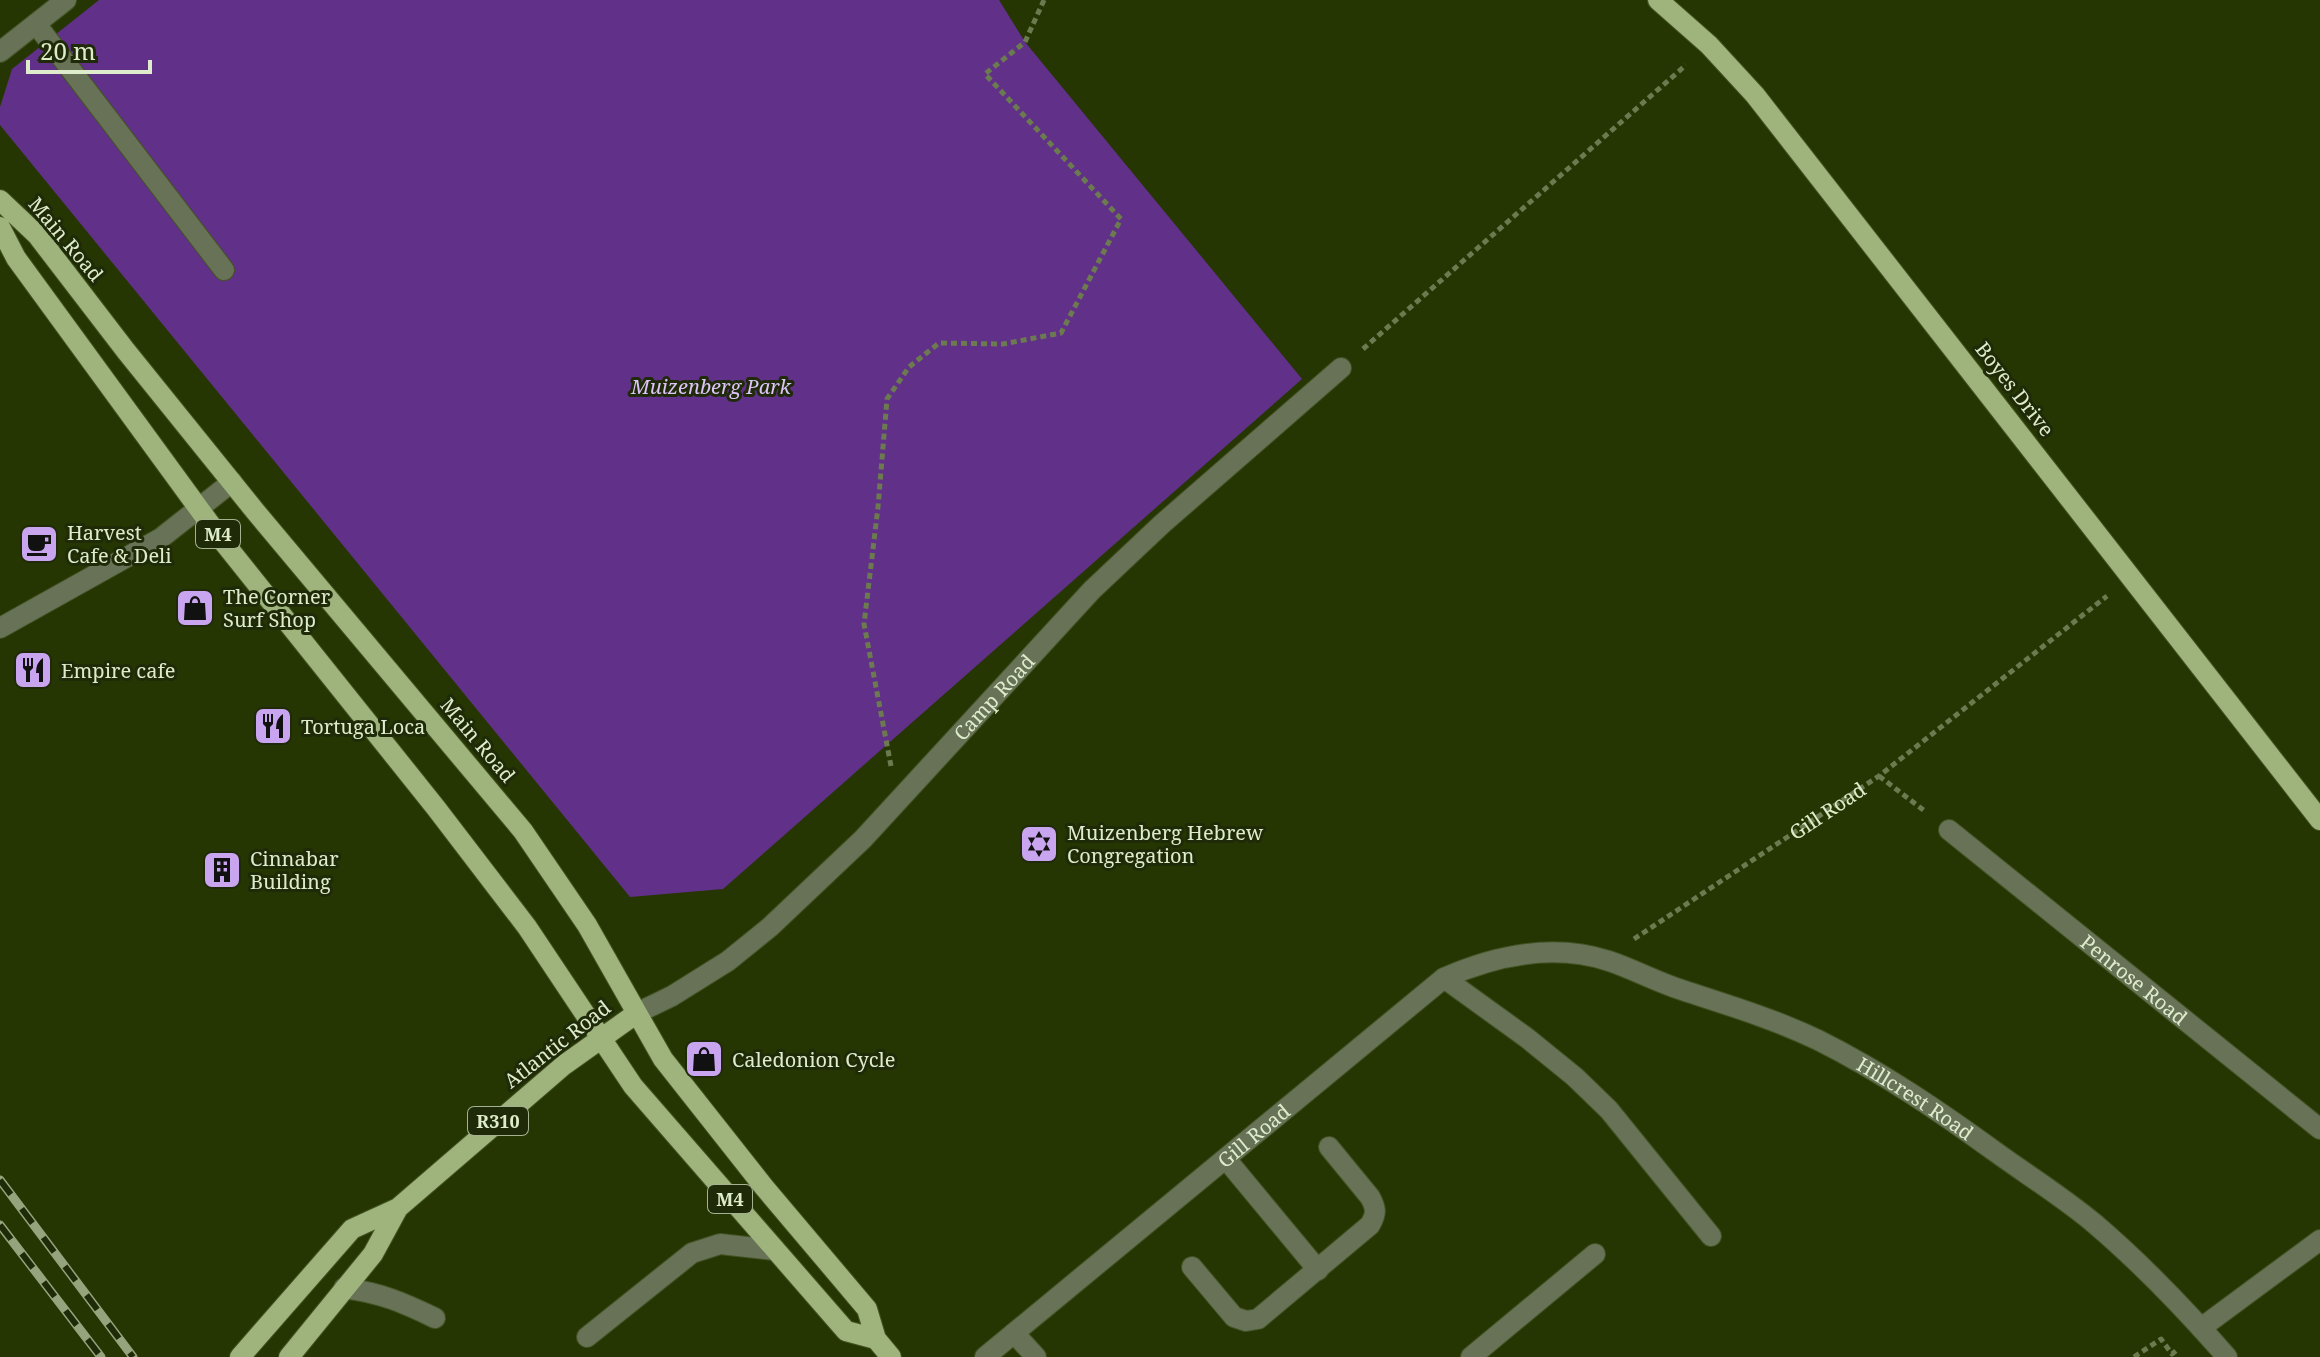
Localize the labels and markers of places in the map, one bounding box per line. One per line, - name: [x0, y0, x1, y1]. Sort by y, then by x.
- place label: Harvest Cafe & Deli: [67, 519, 172, 569]
- cafe icon: Harvest Cafe & Deli: [18, 523, 60, 565]
- place label: The Corner Surf Shop: [223, 583, 331, 633]
- shop icon: The Corner Surf Shop: [174, 587, 216, 629]
- restaurant icon: Empire cafe: [12, 649, 54, 691]
- place label: Empire cafe: [61, 657, 176, 684]
- restaurant icon: Tortuga Loca: [252, 705, 294, 747]
- place label: Tortuga Loca: [301, 713, 425, 740]
- place label: Muizenberg Hebrew Congregation: [1067, 819, 1264, 869]
- synagogue icon: Muizenberg Hebrew Congregation: [1018, 823, 1060, 865]
- place label: Cinnabar Building: [250, 845, 339, 895]
- building icon: Cinnabar Building: [201, 849, 243, 891]
- shop icon: Caledonion Cycle: [683, 1038, 725, 1080]
- place label: Caledonion Cycle: [732, 1046, 896, 1073]

